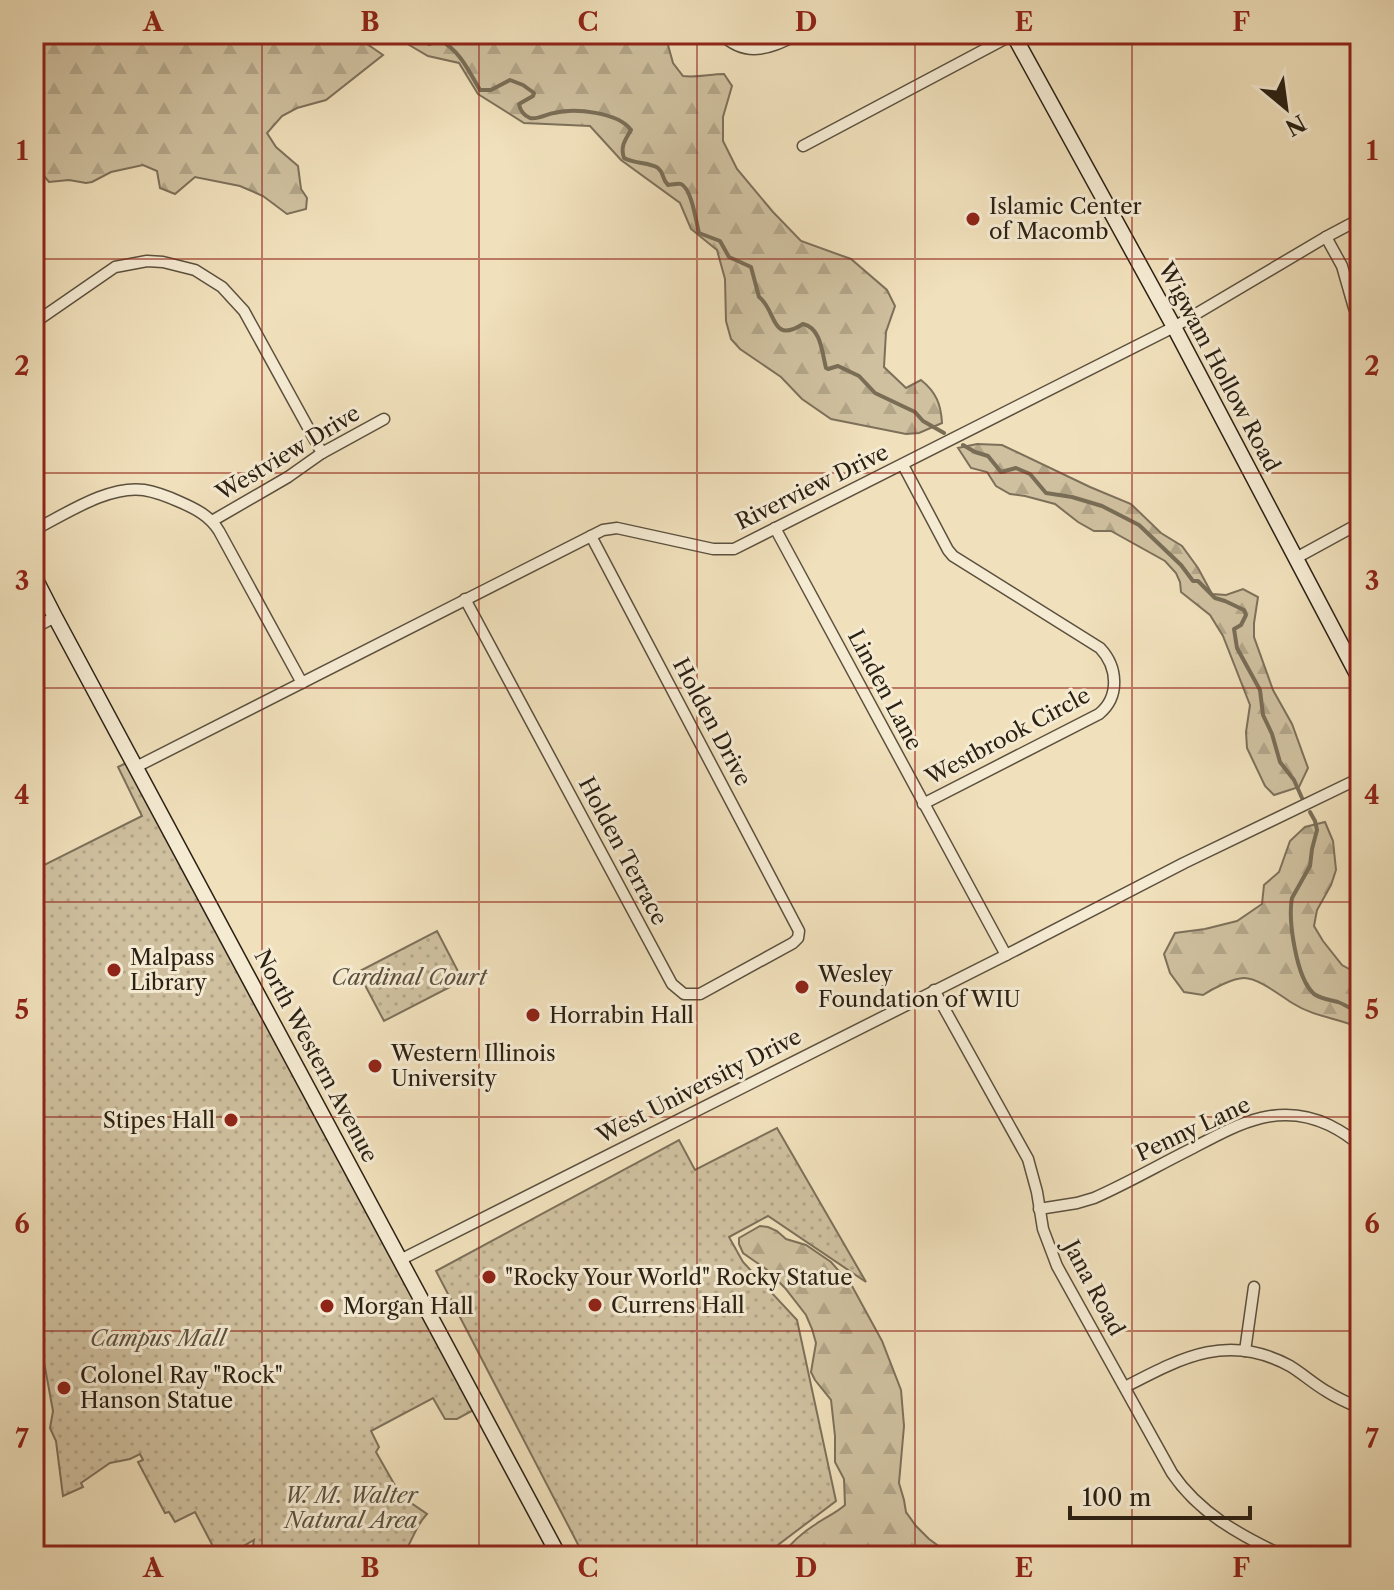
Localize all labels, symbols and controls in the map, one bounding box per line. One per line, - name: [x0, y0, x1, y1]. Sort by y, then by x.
- text: A: [142, 6, 164, 38]
- text: B: [360, 6, 380, 38]
- text: C: [578, 6, 598, 38]
- text: D: [795, 6, 817, 38]
- text: E: [1015, 6, 1033, 38]
- text: F: [1232, 6, 1250, 38]
- north arrow: [1246, 68, 1326, 148]
- text: N: [1281, 109, 1310, 141]
- text: 1: [16, 135, 28, 167]
- text: 1: [1366, 135, 1378, 167]
- place label: Islamic Center of Macomb: [989, 193, 1142, 245]
- marker: Islamic Center of Macomb: [964, 210, 982, 228]
- street label: Wigwam Hollow Road: [1152, 257, 1286, 476]
- text: 2: [14, 350, 30, 382]
- text: 2: [1364, 350, 1380, 382]
- street label: Westview Drive: [210, 399, 365, 507]
- street label: Riverview Drive: [731, 438, 893, 536]
- text: 3: [15, 565, 29, 597]
- text: 3: [1365, 565, 1379, 597]
- street label: Linden Lane: [842, 625, 928, 755]
- street label: Holden Drive: [667, 653, 757, 791]
- street label: Westbrook Circle: [920, 681, 1095, 791]
- street label: Holden Terrace: [573, 772, 673, 930]
- text: 4: [14, 779, 30, 811]
- text: 4: [1364, 779, 1380, 811]
- place label: Malpass Library: [130, 944, 215, 996]
- street label: North Western Avenue: [248, 945, 384, 1167]
- marker: Malpass Library: [105, 961, 123, 979]
- place label: Wesley Foundation of WIU: [817, 961, 1020, 1013]
- park label: Cardinal Court: [331, 964, 488, 991]
- marker: Wesley Foundation of WIU: [793, 978, 811, 996]
- text: 5: [15, 994, 29, 1026]
- text: 5: [1365, 994, 1379, 1026]
- place label: Horrabin Hall: [549, 1002, 694, 1029]
- marker: Horrabin Hall: [524, 1006, 542, 1024]
- street label: West University Drive: [591, 1023, 806, 1150]
- place label: Western Illinois University: [390, 1040, 556, 1092]
- marker: Western Illinois University: [366, 1057, 384, 1075]
- street label: Penny Lane: [1132, 1091, 1254, 1167]
- place label: Stipes Hall: [103, 1107, 215, 1134]
- marker: Stipes Hall: [222, 1111, 240, 1129]
- text: 6: [14, 1208, 30, 1240]
- text: 6: [1364, 1208, 1380, 1240]
- street label: Jana Road: [1056, 1233, 1130, 1340]
- place label: "Rocky Your World" Rocky Statue: [505, 1264, 853, 1291]
- marker: "Rocky Your World" Rocky Statue: [480, 1268, 498, 1286]
- place label: Currens Hall: [611, 1292, 745, 1319]
- place label: Morgan Hall: [343, 1293, 474, 1320]
- marker: Currens Hall: [586, 1296, 604, 1314]
- marker: Morgan Hall: [318, 1297, 336, 1315]
- park label: Campus Mall: [90, 1325, 229, 1352]
- place label: Colonel Ray "Rock" Hanson Statue: [80, 1362, 283, 1414]
- marker: Colonel Ray "Rock" Hanson Statue: [55, 1379, 73, 1397]
- text: 7: [15, 1423, 29, 1455]
- text: 7: [1365, 1423, 1379, 1455]
- scale bar: [1070, 1470, 1250, 1520]
- park label: W. M. Walter Natural Area: [283, 1482, 420, 1534]
- text: 100 m: [1082, 1483, 1151, 1512]
- text: A: [142, 1552, 164, 1584]
- text: B: [360, 1552, 380, 1584]
- text: C: [578, 1552, 598, 1584]
- text: D: [795, 1552, 817, 1584]
- text: E: [1015, 1552, 1033, 1584]
- text: F: [1232, 1552, 1250, 1584]

